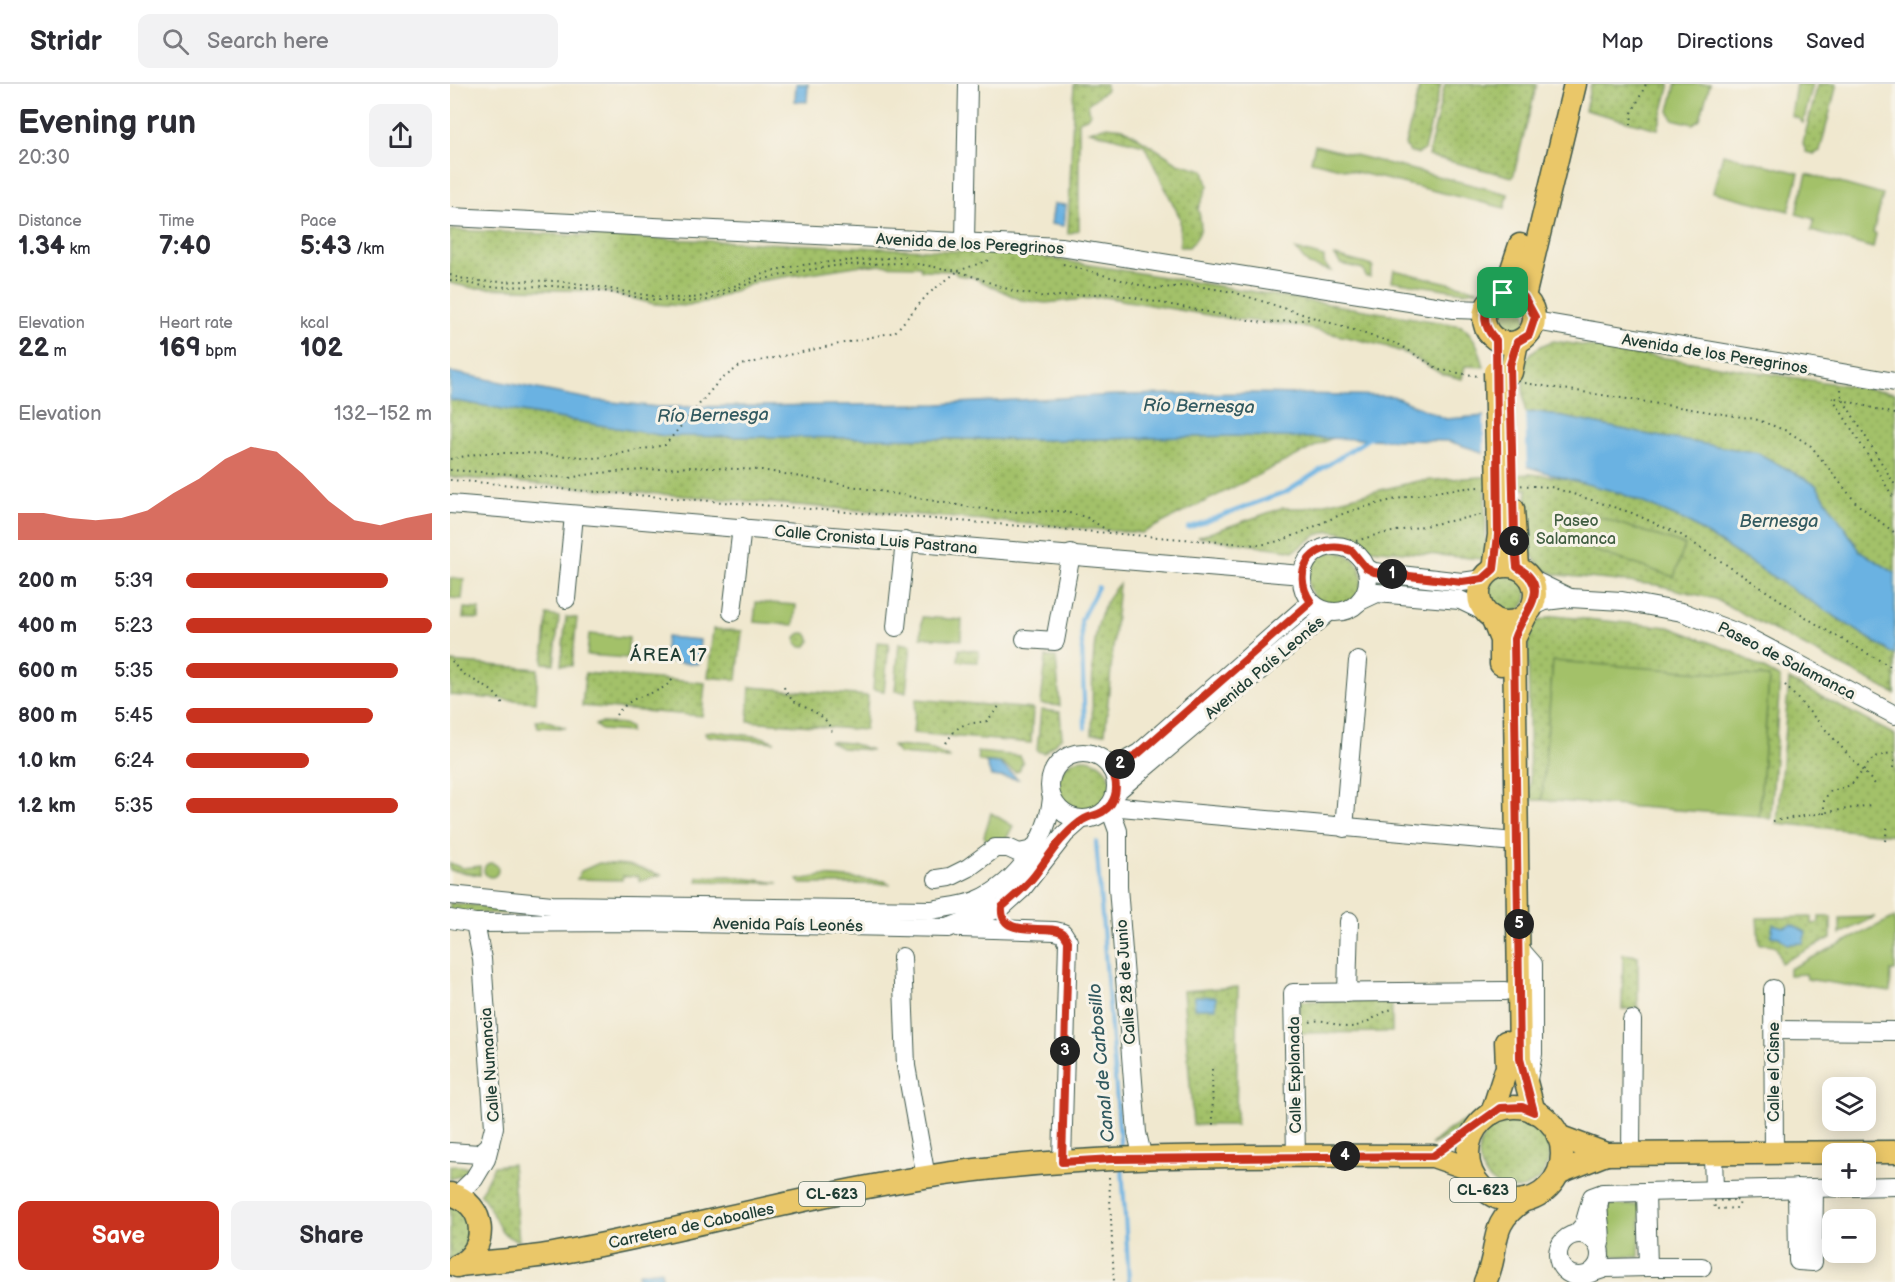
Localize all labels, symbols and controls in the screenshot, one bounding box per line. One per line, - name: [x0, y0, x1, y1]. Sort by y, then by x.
- search box: [138, 14, 558, 68]
- text: Stridr: [30, 25, 102, 58]
- icon: search: [159, 25, 192, 58]
- text: Search here: [207, 28, 329, 55]
- text: Map: [1601, 29, 1644, 54]
- text: Directions: [1677, 29, 1773, 54]
- text: Saved: [1806, 29, 1865, 54]
- text: Evening run: [18, 103, 196, 143]
- button: share: [369, 104, 432, 167]
- text: 20:30: [18, 146, 70, 170]
- text: Distance: [18, 212, 82, 231]
- text: Time: [159, 212, 194, 231]
- text: Pace: [300, 212, 336, 231]
- street label: Avenida de los Peregrinos: [876, 230, 1064, 259]
- text: 1.34: [18, 231, 65, 262]
- text: 7:40: [159, 231, 211, 262]
- text: 5:43: [300, 231, 352, 262]
- text: km: [65, 240, 91, 259]
- text: /km: [352, 240, 384, 259]
- pin: [1477, 267, 1528, 318]
- icon: arrive: [1486, 276, 1519, 309]
- text: Elevation: [18, 314, 85, 333]
- text: Heart rate: [159, 314, 233, 333]
- text: kcal: [300, 314, 329, 333]
- street label: Avenida de los Peregrinos: [1620, 330, 1809, 379]
- text: 22: [18, 333, 49, 364]
- text: 169: [159, 333, 201, 364]
- text: 102: [300, 333, 343, 364]
- text: m: [49, 342, 67, 361]
- text: bpm: [201, 342, 237, 361]
- water label: Río Bernesga: [1143, 395, 1255, 418]
- text: Elevation: [18, 402, 101, 426]
- text: 132–152 m: [334, 402, 432, 426]
- water label: Río Bernesga: [657, 404, 769, 427]
- water label: Bernesga: [1739, 511, 1819, 532]
- park label: Paseo Salamanca: [1536, 512, 1616, 549]
- street label: Calle Cronista Luis Pastrana: [774, 522, 978, 559]
- pin: 6: [1499, 526, 1529, 556]
- text: 6: [1509, 531, 1519, 550]
- pin: 1: [1377, 559, 1407, 589]
- text: 1: [1389, 564, 1395, 583]
- text: 200 m: [18, 569, 77, 593]
- text: 5:39: [114, 569, 153, 593]
- street label: Avenida País Leonés: [1201, 613, 1329, 724]
- text: 400 m: [18, 614, 77, 638]
- text: 5:23: [114, 614, 153, 638]
- street label: Paseo de Salamanca: [1714, 618, 1858, 704]
- district label: ÁREA 17: [630, 643, 708, 666]
- text: 600 m: [18, 659, 78, 683]
- text: 5:35: [114, 659, 153, 683]
- text: 800 m: [18, 704, 77, 728]
- text: 5:45: [114, 704, 153, 728]
- text: 1.0 km: [18, 749, 76, 773]
- text: 6:24: [114, 749, 154, 773]
- pin: 2: [1105, 749, 1135, 779]
- text: 2: [1115, 754, 1125, 773]
- text: 1.2 km: [18, 794, 76, 818]
- text: 5:35: [114, 794, 153, 818]
- pin: 5: [1504, 909, 1534, 939]
- text: 5: [1514, 914, 1524, 933]
- street label: Avenida País Leonés: [713, 915, 863, 936]
- street label: Calle 28 de Junio: [1113, 919, 1140, 1045]
- water label: Canal de Carbosillo: [1084, 982, 1119, 1143]
- street label: Calle Numancia: [477, 1007, 504, 1123]
- street label: Calle Explanada: [1285, 1016, 1306, 1134]
- street label: Calle el Cisne: [1765, 1021, 1784, 1122]
- pin: 3: [1050, 1036, 1080, 1066]
- text: 3: [1060, 1041, 1070, 1060]
- map controls: [1822, 1077, 1876, 1263]
- button: layers: [1822, 1077, 1876, 1131]
- pin: 4: [1330, 1141, 1360, 1171]
- button: +: [1822, 1143, 1876, 1197]
- text: 4: [1340, 1146, 1350, 1165]
- road number: CL-623: [1450, 1178, 1516, 1202]
- road number: CL-623: [799, 1182, 865, 1206]
- street label: Carretera de Caboalles: [607, 1200, 776, 1253]
- button: Save: [18, 1201, 219, 1270]
- button: Share: [231, 1201, 432, 1270]
- button: −: [1822, 1209, 1876, 1263]

